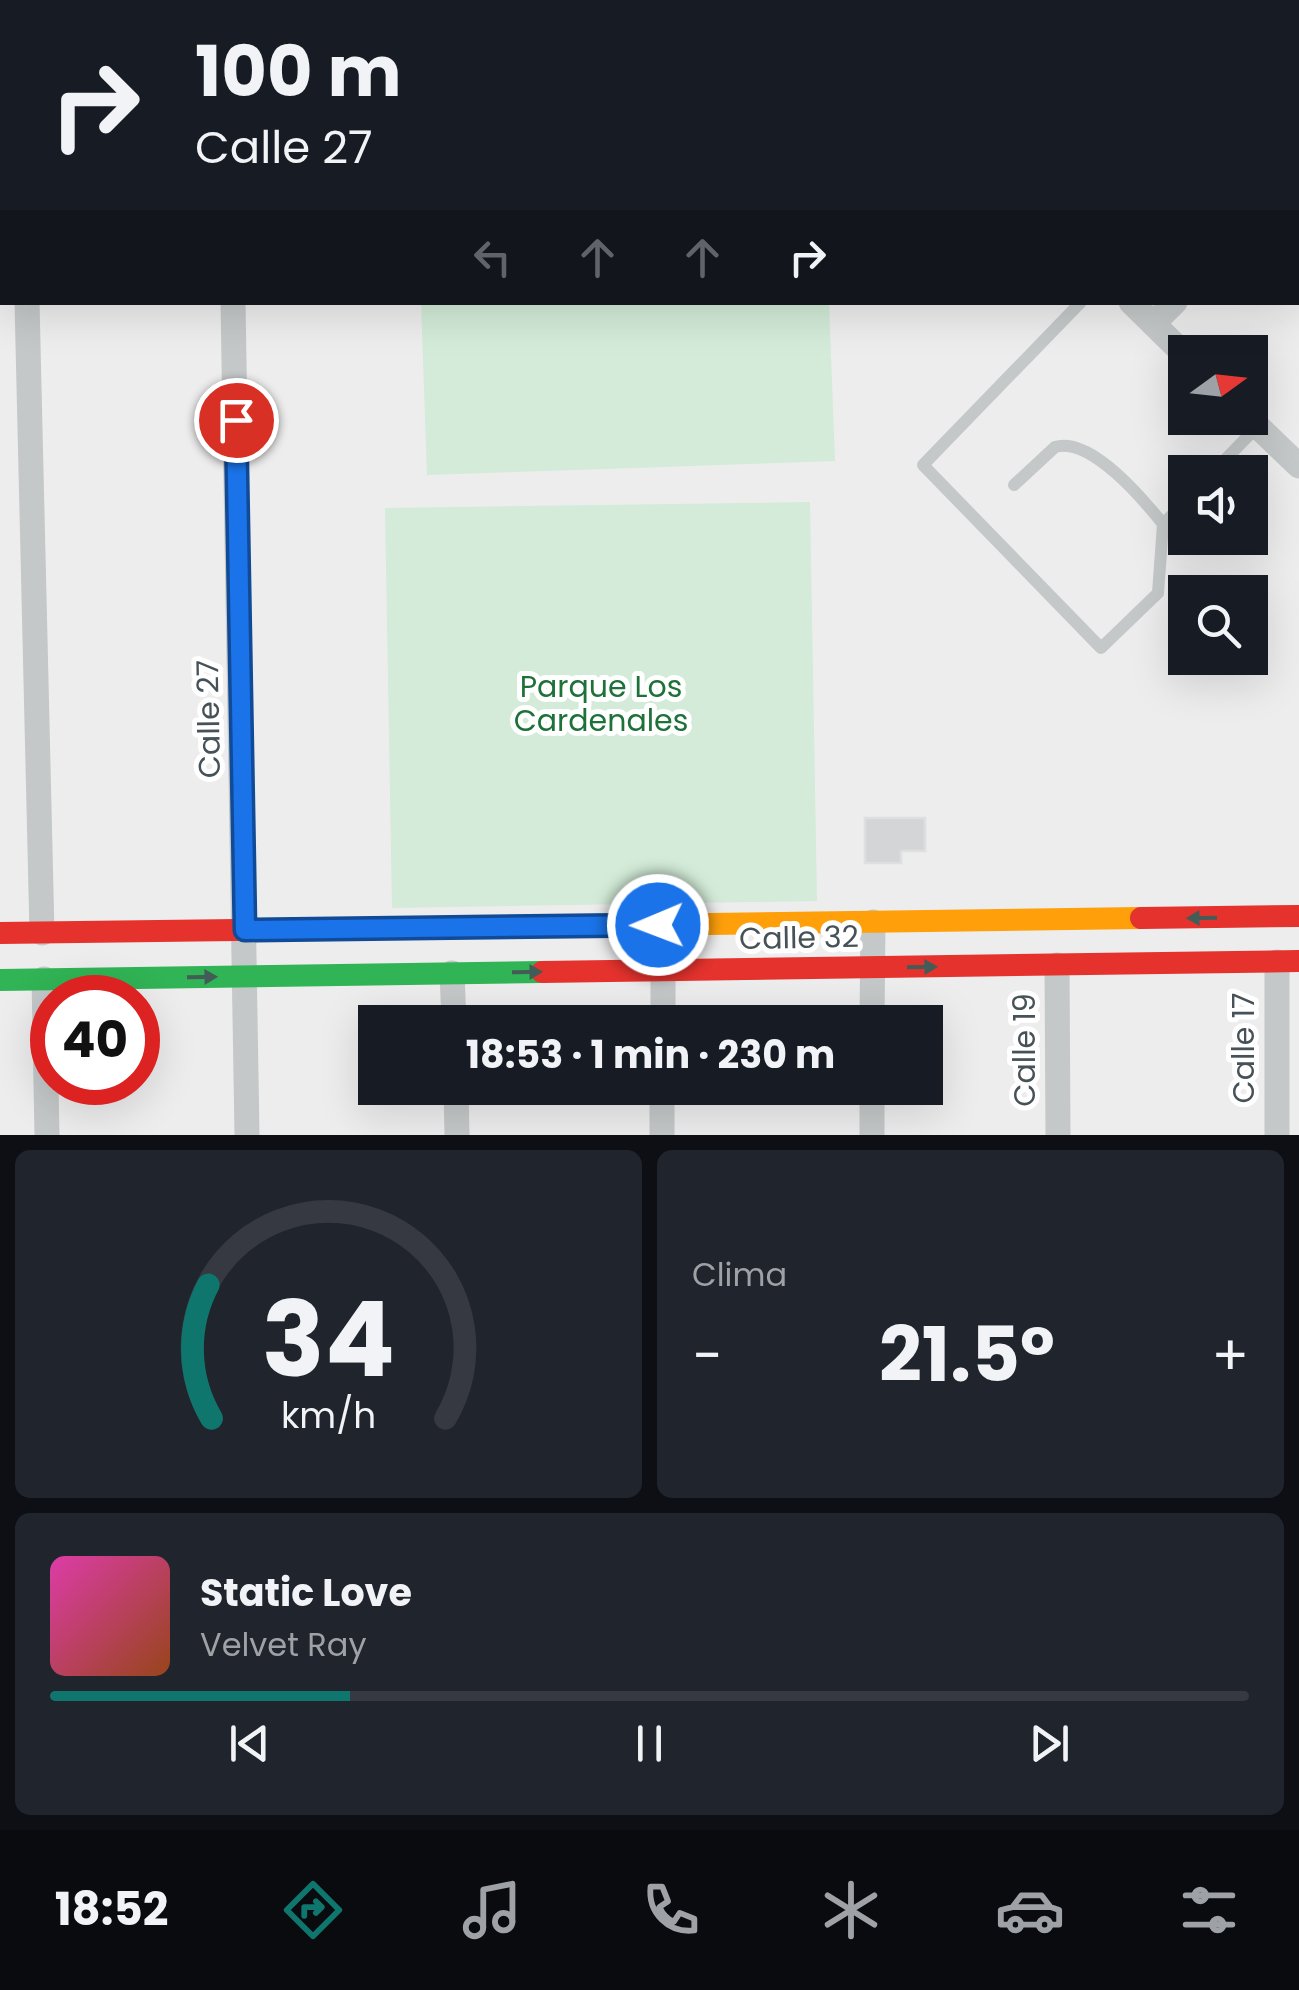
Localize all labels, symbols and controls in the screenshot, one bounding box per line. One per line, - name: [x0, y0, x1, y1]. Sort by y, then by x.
- text: 100 m: [195, 22, 402, 121]
- icon: right: [30, 40, 160, 170]
- text: Calle 27: [195, 116, 373, 179]
- icon: left: [465, 230, 520, 285]
- icon: ahead: [570, 230, 625, 285]
- icon: ahead: [675, 230, 730, 285]
- icon: right: [780, 230, 835, 285]
- north arrow: [1168, 335, 1268, 435]
- map controls: [1168, 335, 1268, 675]
- pin: [194, 378, 279, 463]
- icon: arrive: [209, 393, 264, 448]
- button: sound: [1168, 455, 1268, 555]
- button: search: [1168, 575, 1268, 675]
- street label: Calle 27: [186, 659, 231, 779]
- park label: Parque Los Cardenales: [514, 665, 688, 742]
- position arrow: [606, 873, 710, 977]
- one-way arrow: [1185, 910, 1217, 926]
- street label: Calle 32: [739, 915, 859, 960]
- one-way arrow: [907, 958, 939, 974]
- one-way arrow: [512, 964, 544, 980]
- one-way arrow: [187, 969, 219, 985]
- speed limit sign: 40: [30, 975, 160, 1105]
- street label: Calle 19: [1003, 993, 1046, 1107]
- street label: Calle 17: [1222, 993, 1265, 1103]
- text: 18:53 · 1 min · 230 m: [466, 1028, 835, 1081]
- text: Clima: [692, 1252, 787, 1297]
- text: 34: [262, 1267, 395, 1412]
- text: 21.5°: [879, 1302, 1055, 1407]
- text: −: [692, 1317, 722, 1394]
- text: +: [1211, 1317, 1249, 1394]
- text: km/h: [281, 1390, 376, 1441]
- text: Static Love: [200, 1566, 412, 1619]
- text: Velvet Ray: [200, 1622, 366, 1667]
- icon: previous: [222, 1716, 277, 1771]
- icon: pause: [622, 1716, 677, 1771]
- icon: next: [1022, 1716, 1077, 1771]
- icon: directions: [278, 1875, 348, 1945]
- icon: music: [457, 1875, 527, 1945]
- icon: phone: [636, 1875, 706, 1945]
- icon: climate: [816, 1875, 886, 1945]
- icon: car: [995, 1875, 1065, 1945]
- icon: filters: [1174, 1875, 1244, 1945]
- text: 18:52: [55, 1878, 168, 1941]

